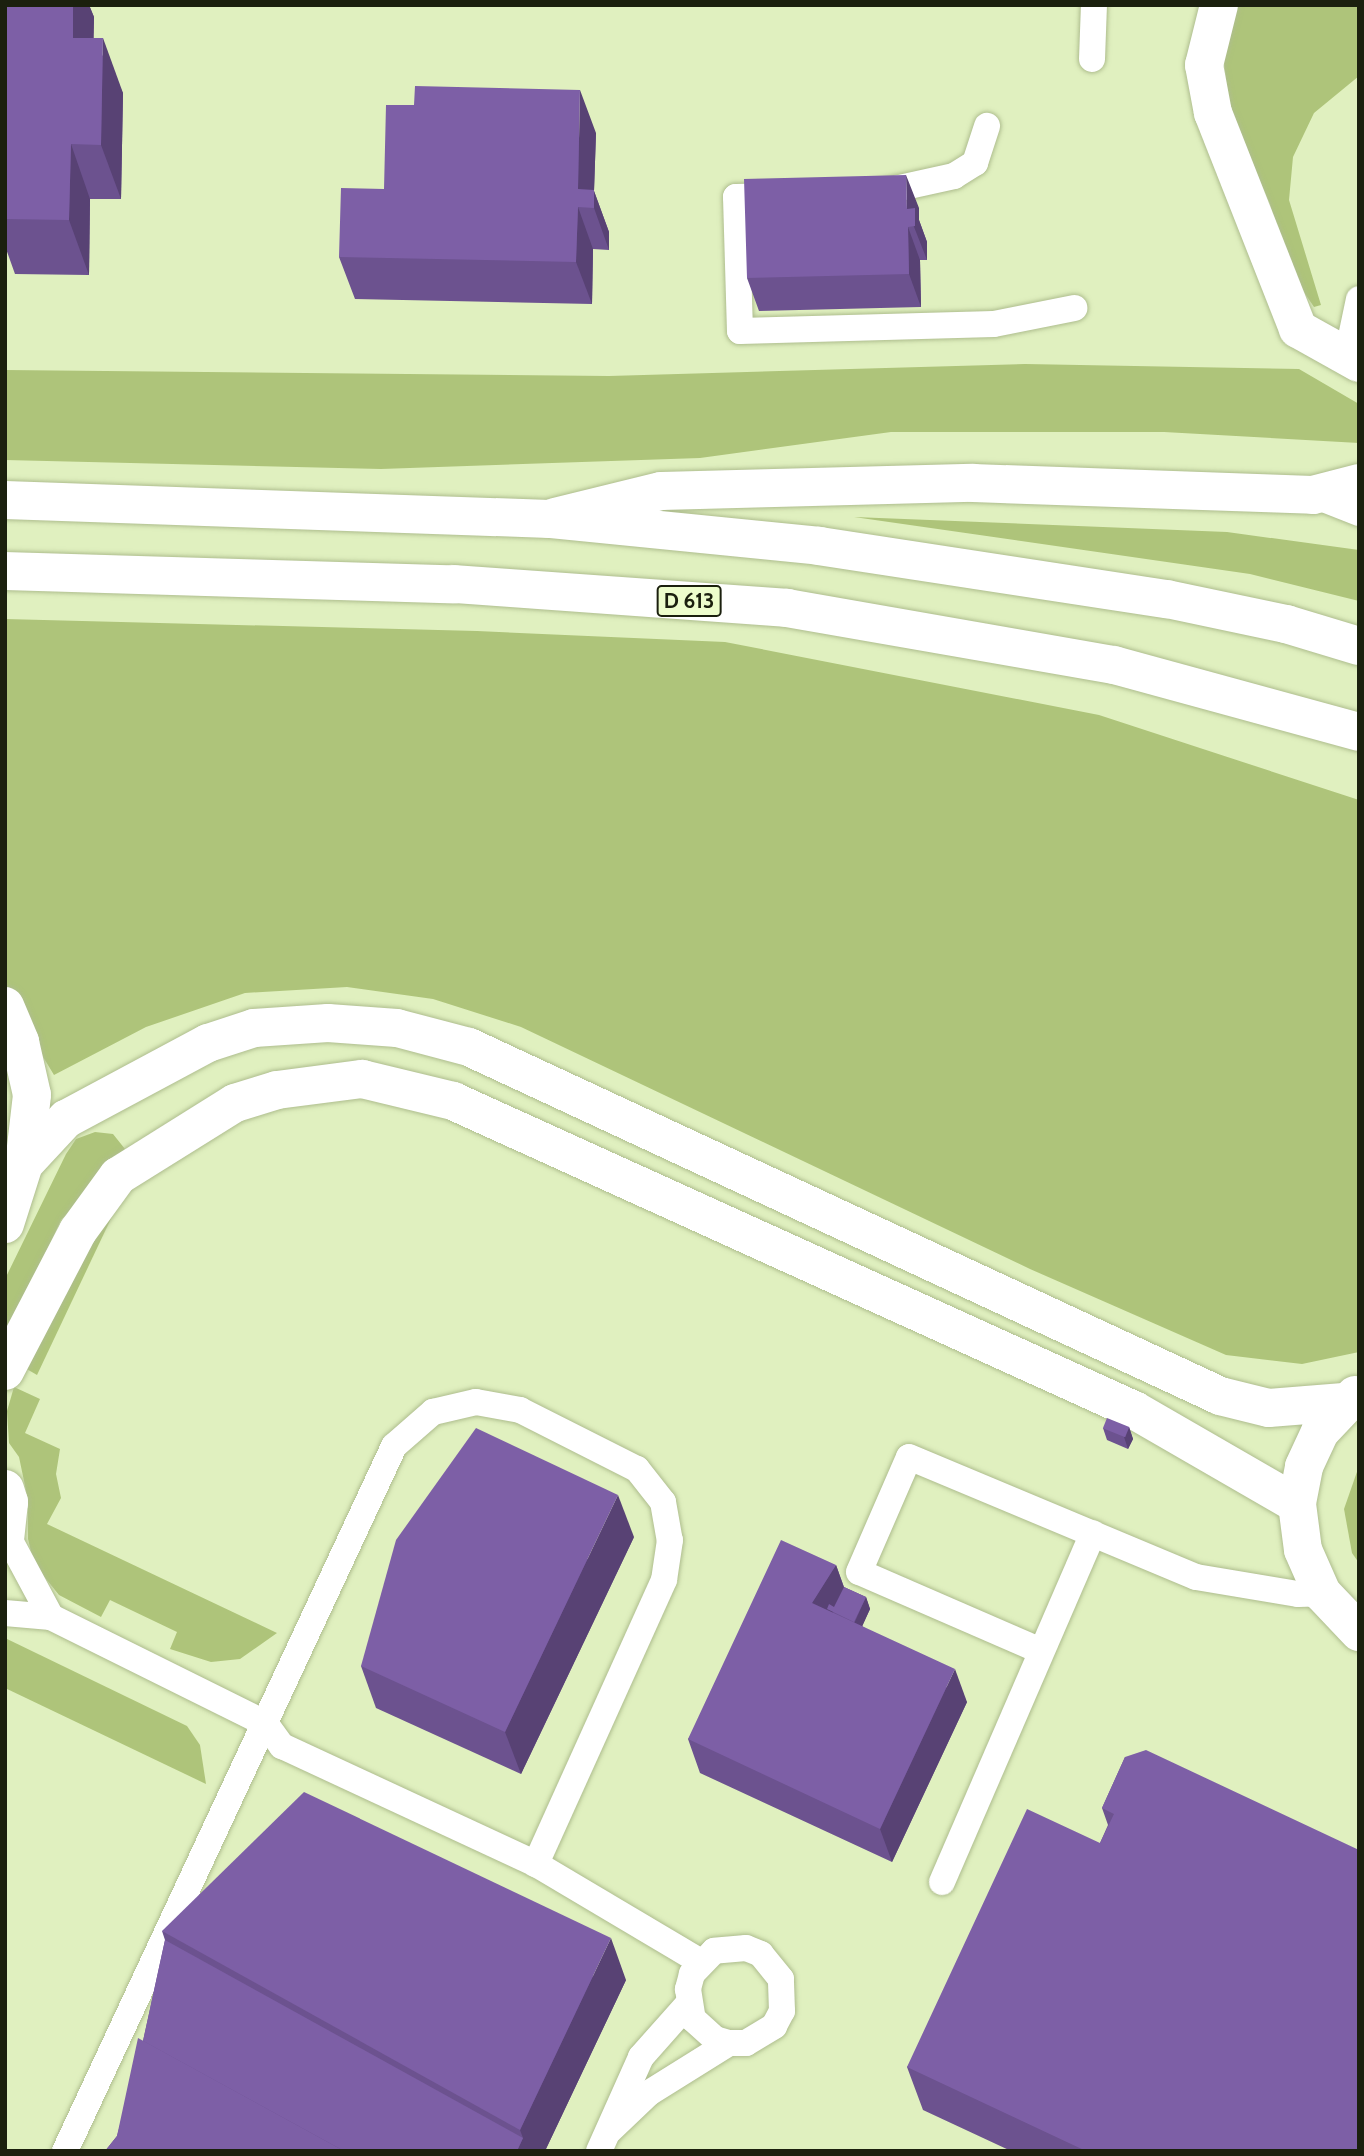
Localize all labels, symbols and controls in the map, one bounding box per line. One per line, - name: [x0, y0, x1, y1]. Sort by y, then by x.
- road number: D 613: [656, 584, 722, 618]

